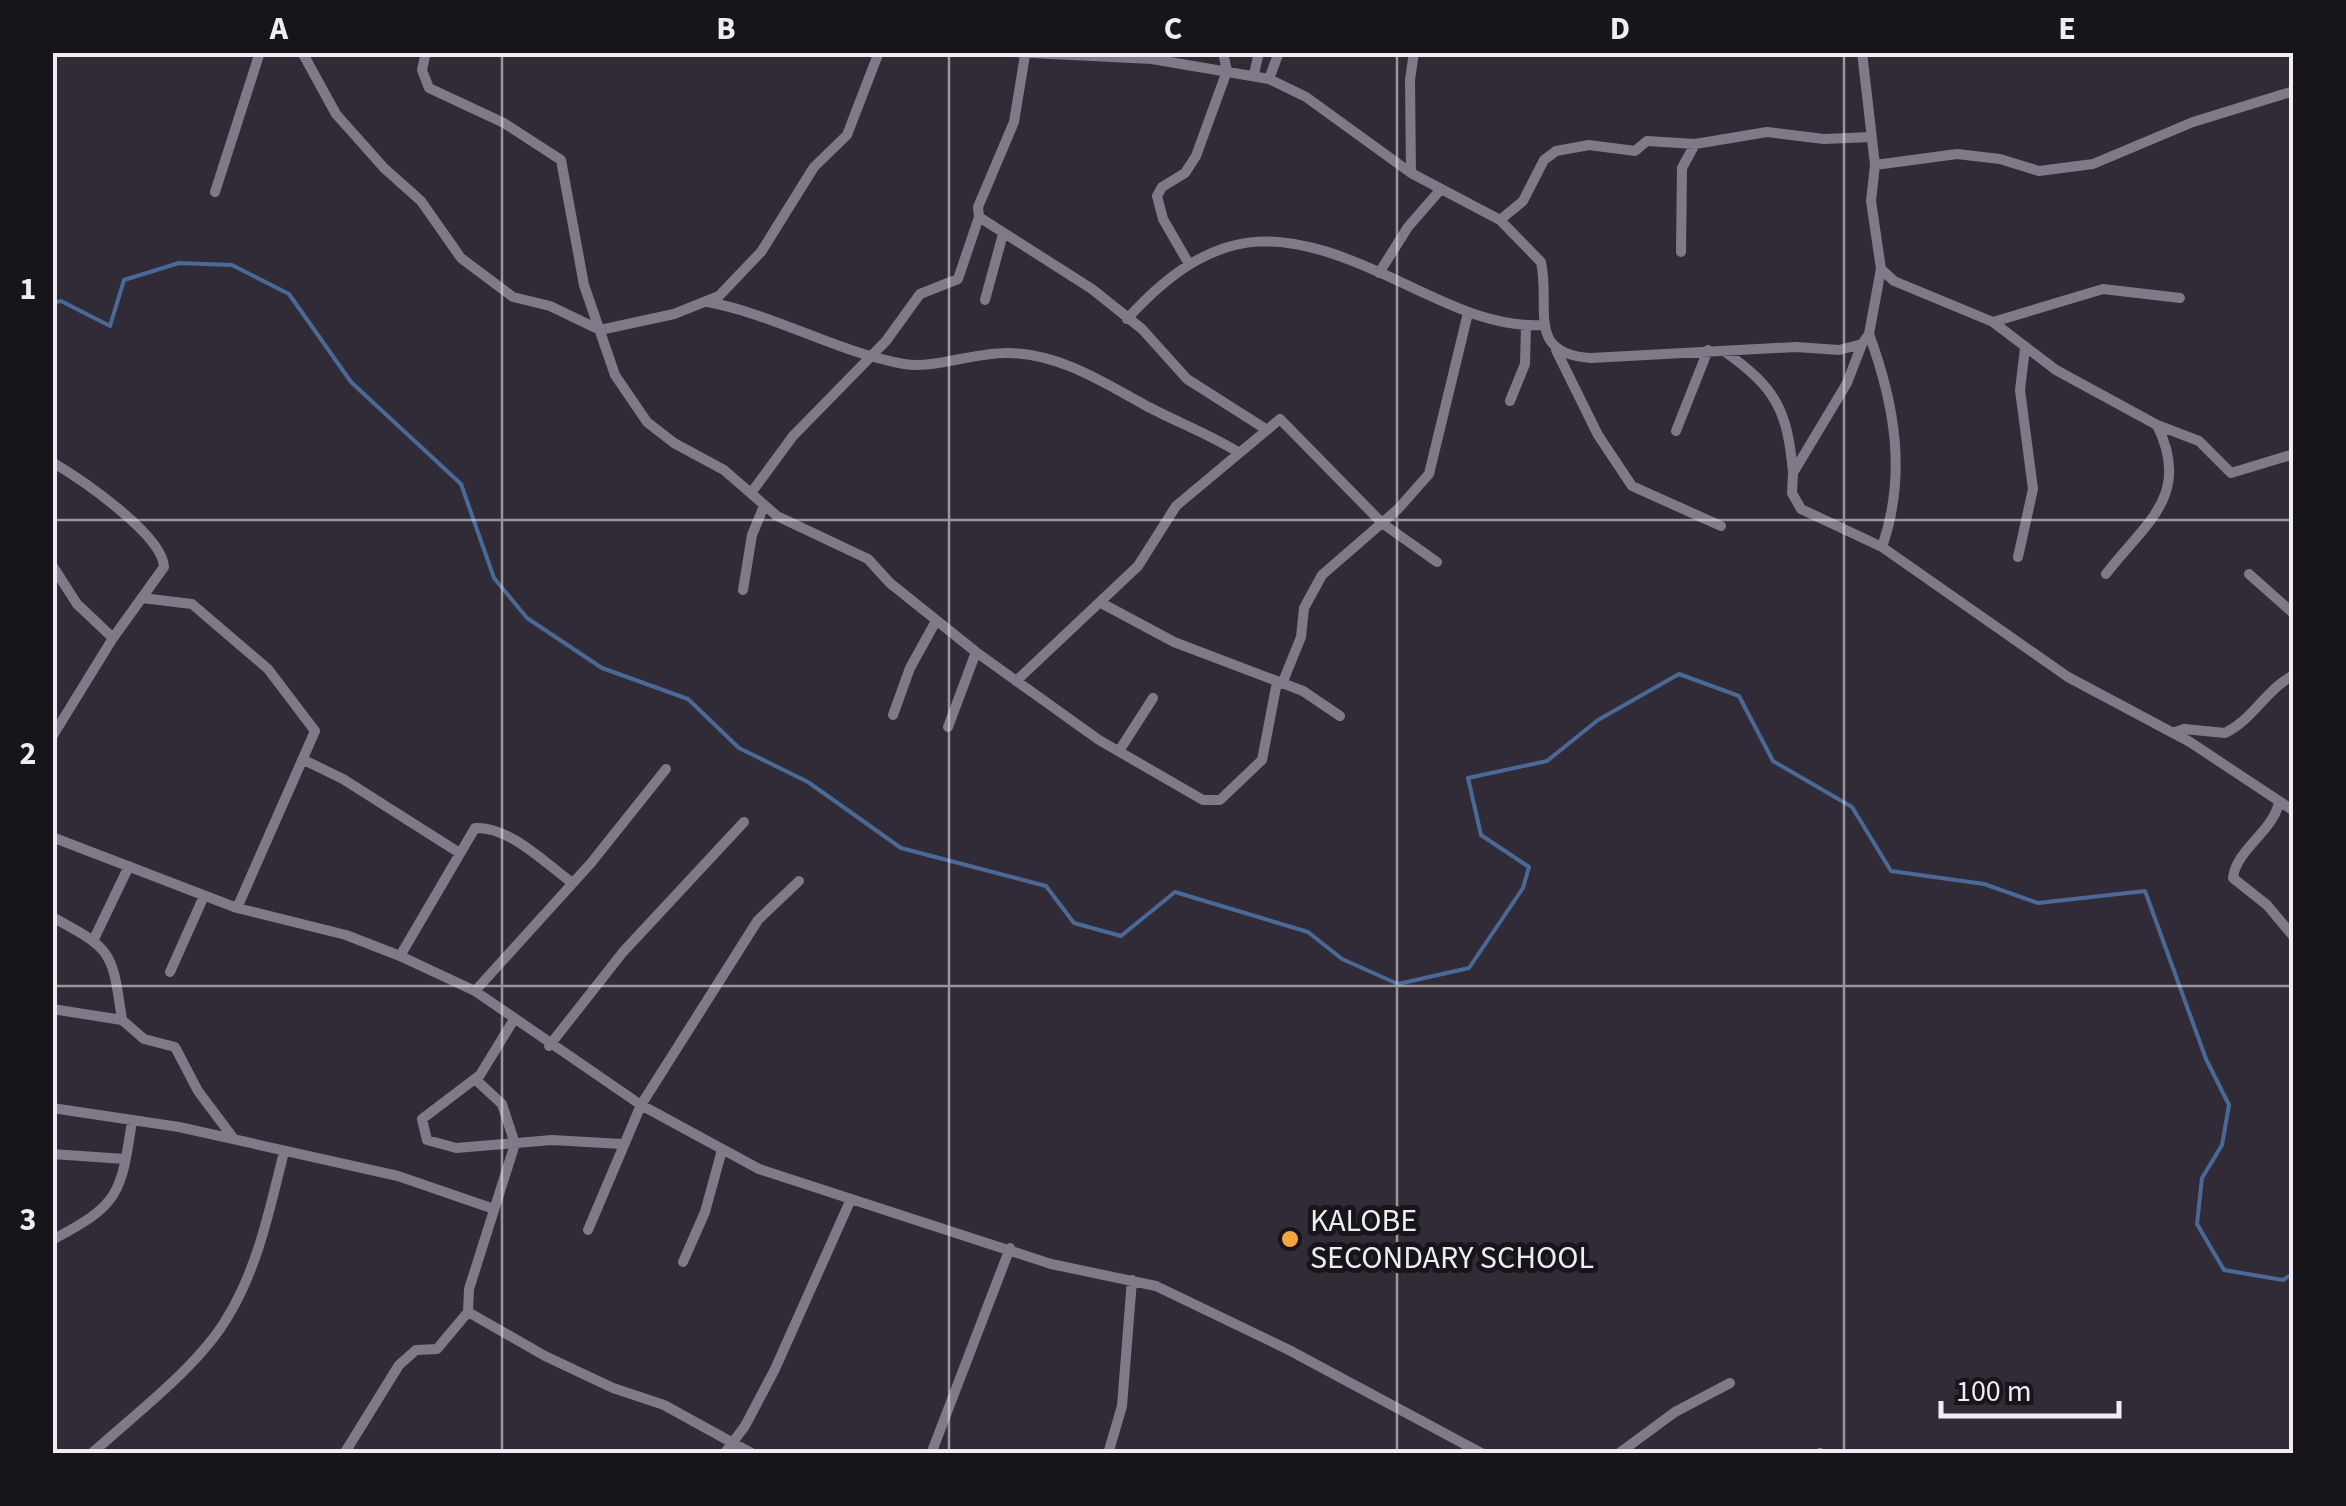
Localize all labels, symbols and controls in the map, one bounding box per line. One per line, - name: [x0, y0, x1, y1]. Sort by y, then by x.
- text: A: [269, 6, 289, 52]
- text: B: [716, 6, 736, 52]
- text: C: [1164, 6, 1182, 52]
- text: D: [1610, 6, 1630, 52]
- text: E: [2058, 6, 2076, 52]
- text: 1: [20, 266, 36, 312]
- text: 2: [20, 731, 36, 777]
- text: 3: [20, 1197, 36, 1243]
- place label: KALOBE SECONDARY SCHOOL: [1310, 1198, 1594, 1281]
- marker: KALOBE SECONDARY SCHOOL: [1279, 1228, 1301, 1250]
- scale bar: [1941, 1356, 2118, 1418]
- text: 100 m: [1956, 1370, 2032, 1413]

